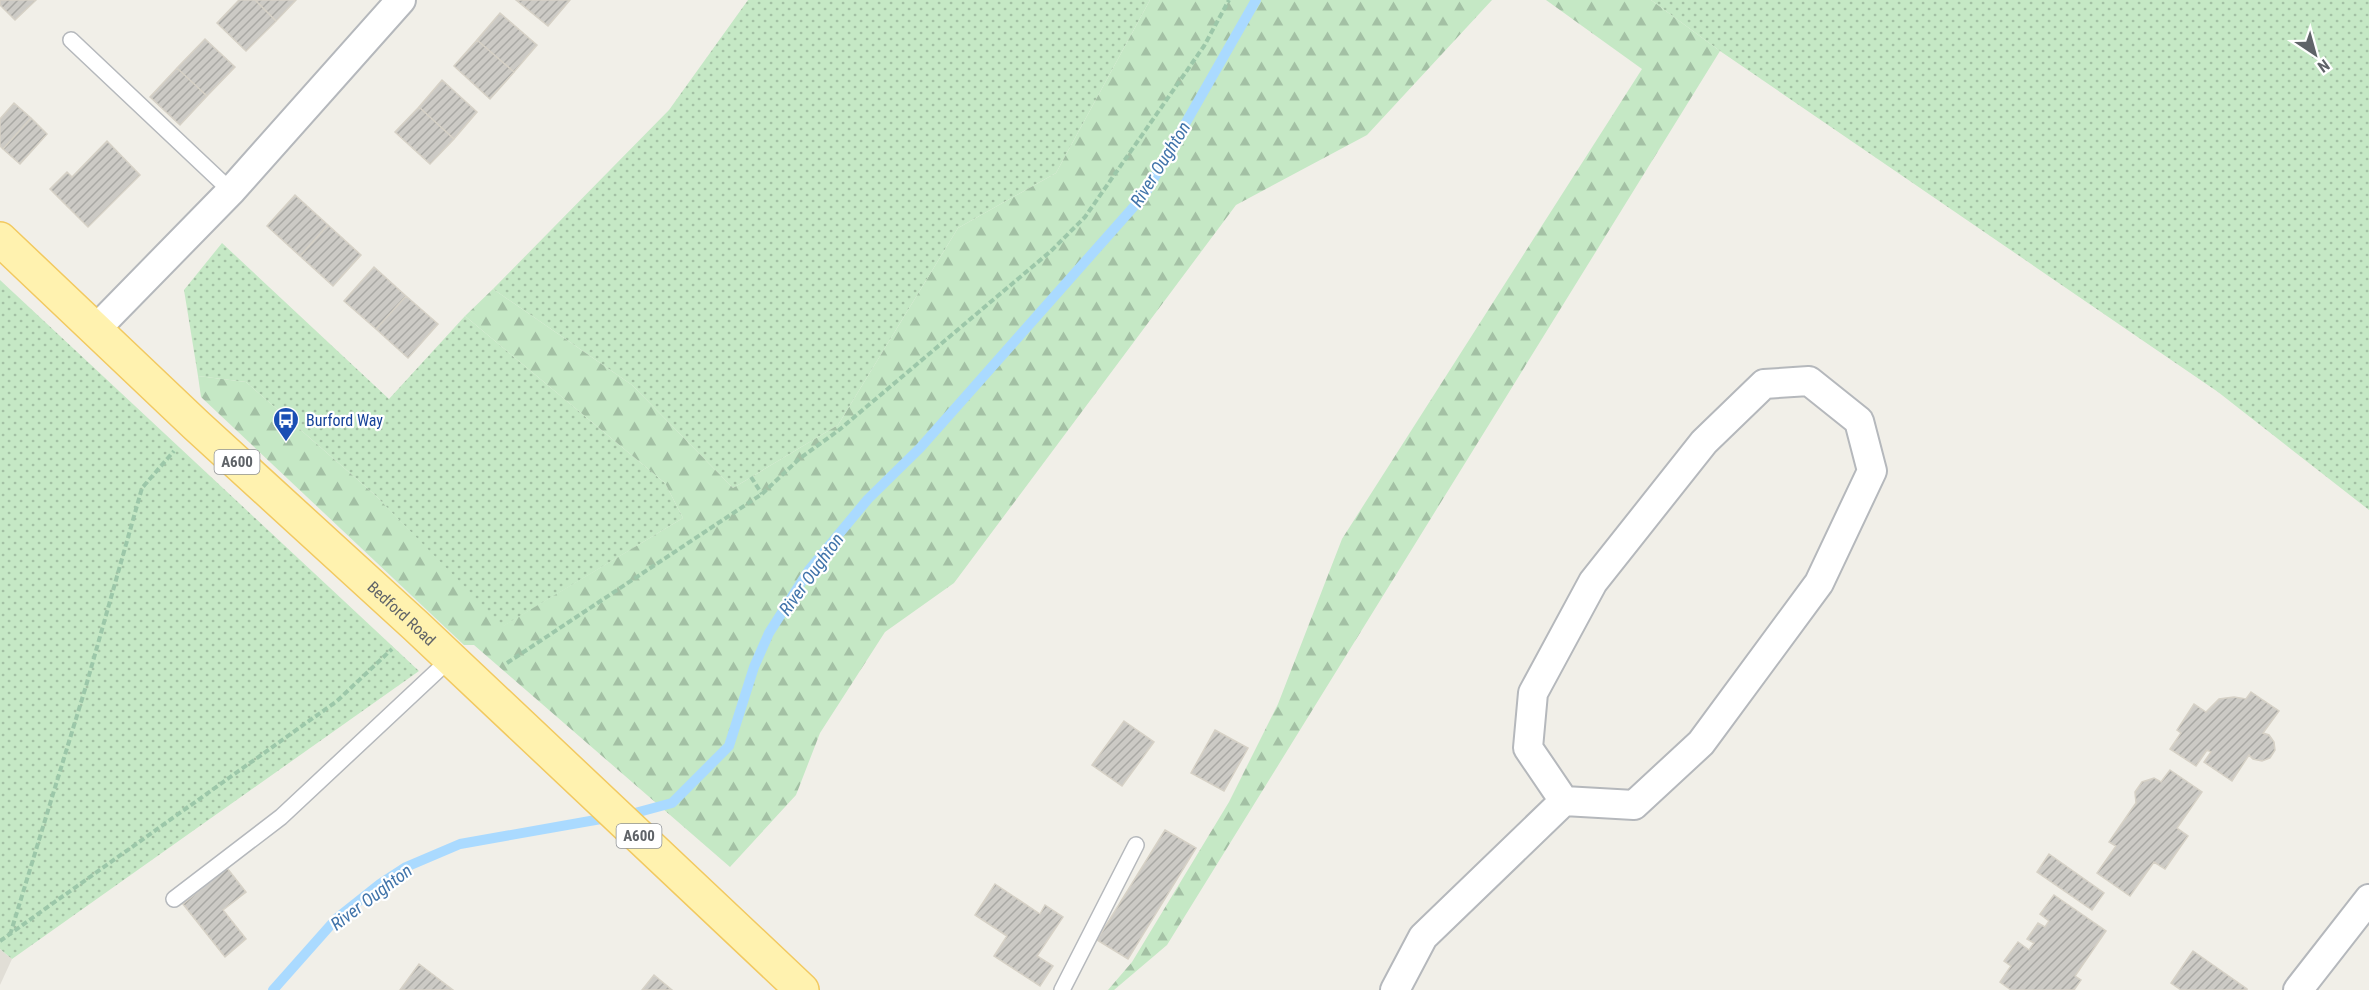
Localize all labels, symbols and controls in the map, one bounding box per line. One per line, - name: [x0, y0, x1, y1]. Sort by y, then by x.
- north arrow: [2285, 24, 2345, 84]
- text: N: [2314, 55, 2333, 76]
- water label: River Oughton: [1126, 118, 1194, 210]
- bus stop icon: Burford Way: [271, 405, 301, 443]
- place label: Burford Way: [306, 411, 383, 430]
- road number: A600: [214, 450, 260, 474]
- water label: River Oughton: [774, 529, 848, 619]
- street label: Bedford Road: [364, 577, 440, 649]
- road number: A600: [616, 824, 662, 848]
- water label: River Oughton: [326, 860, 416, 934]

